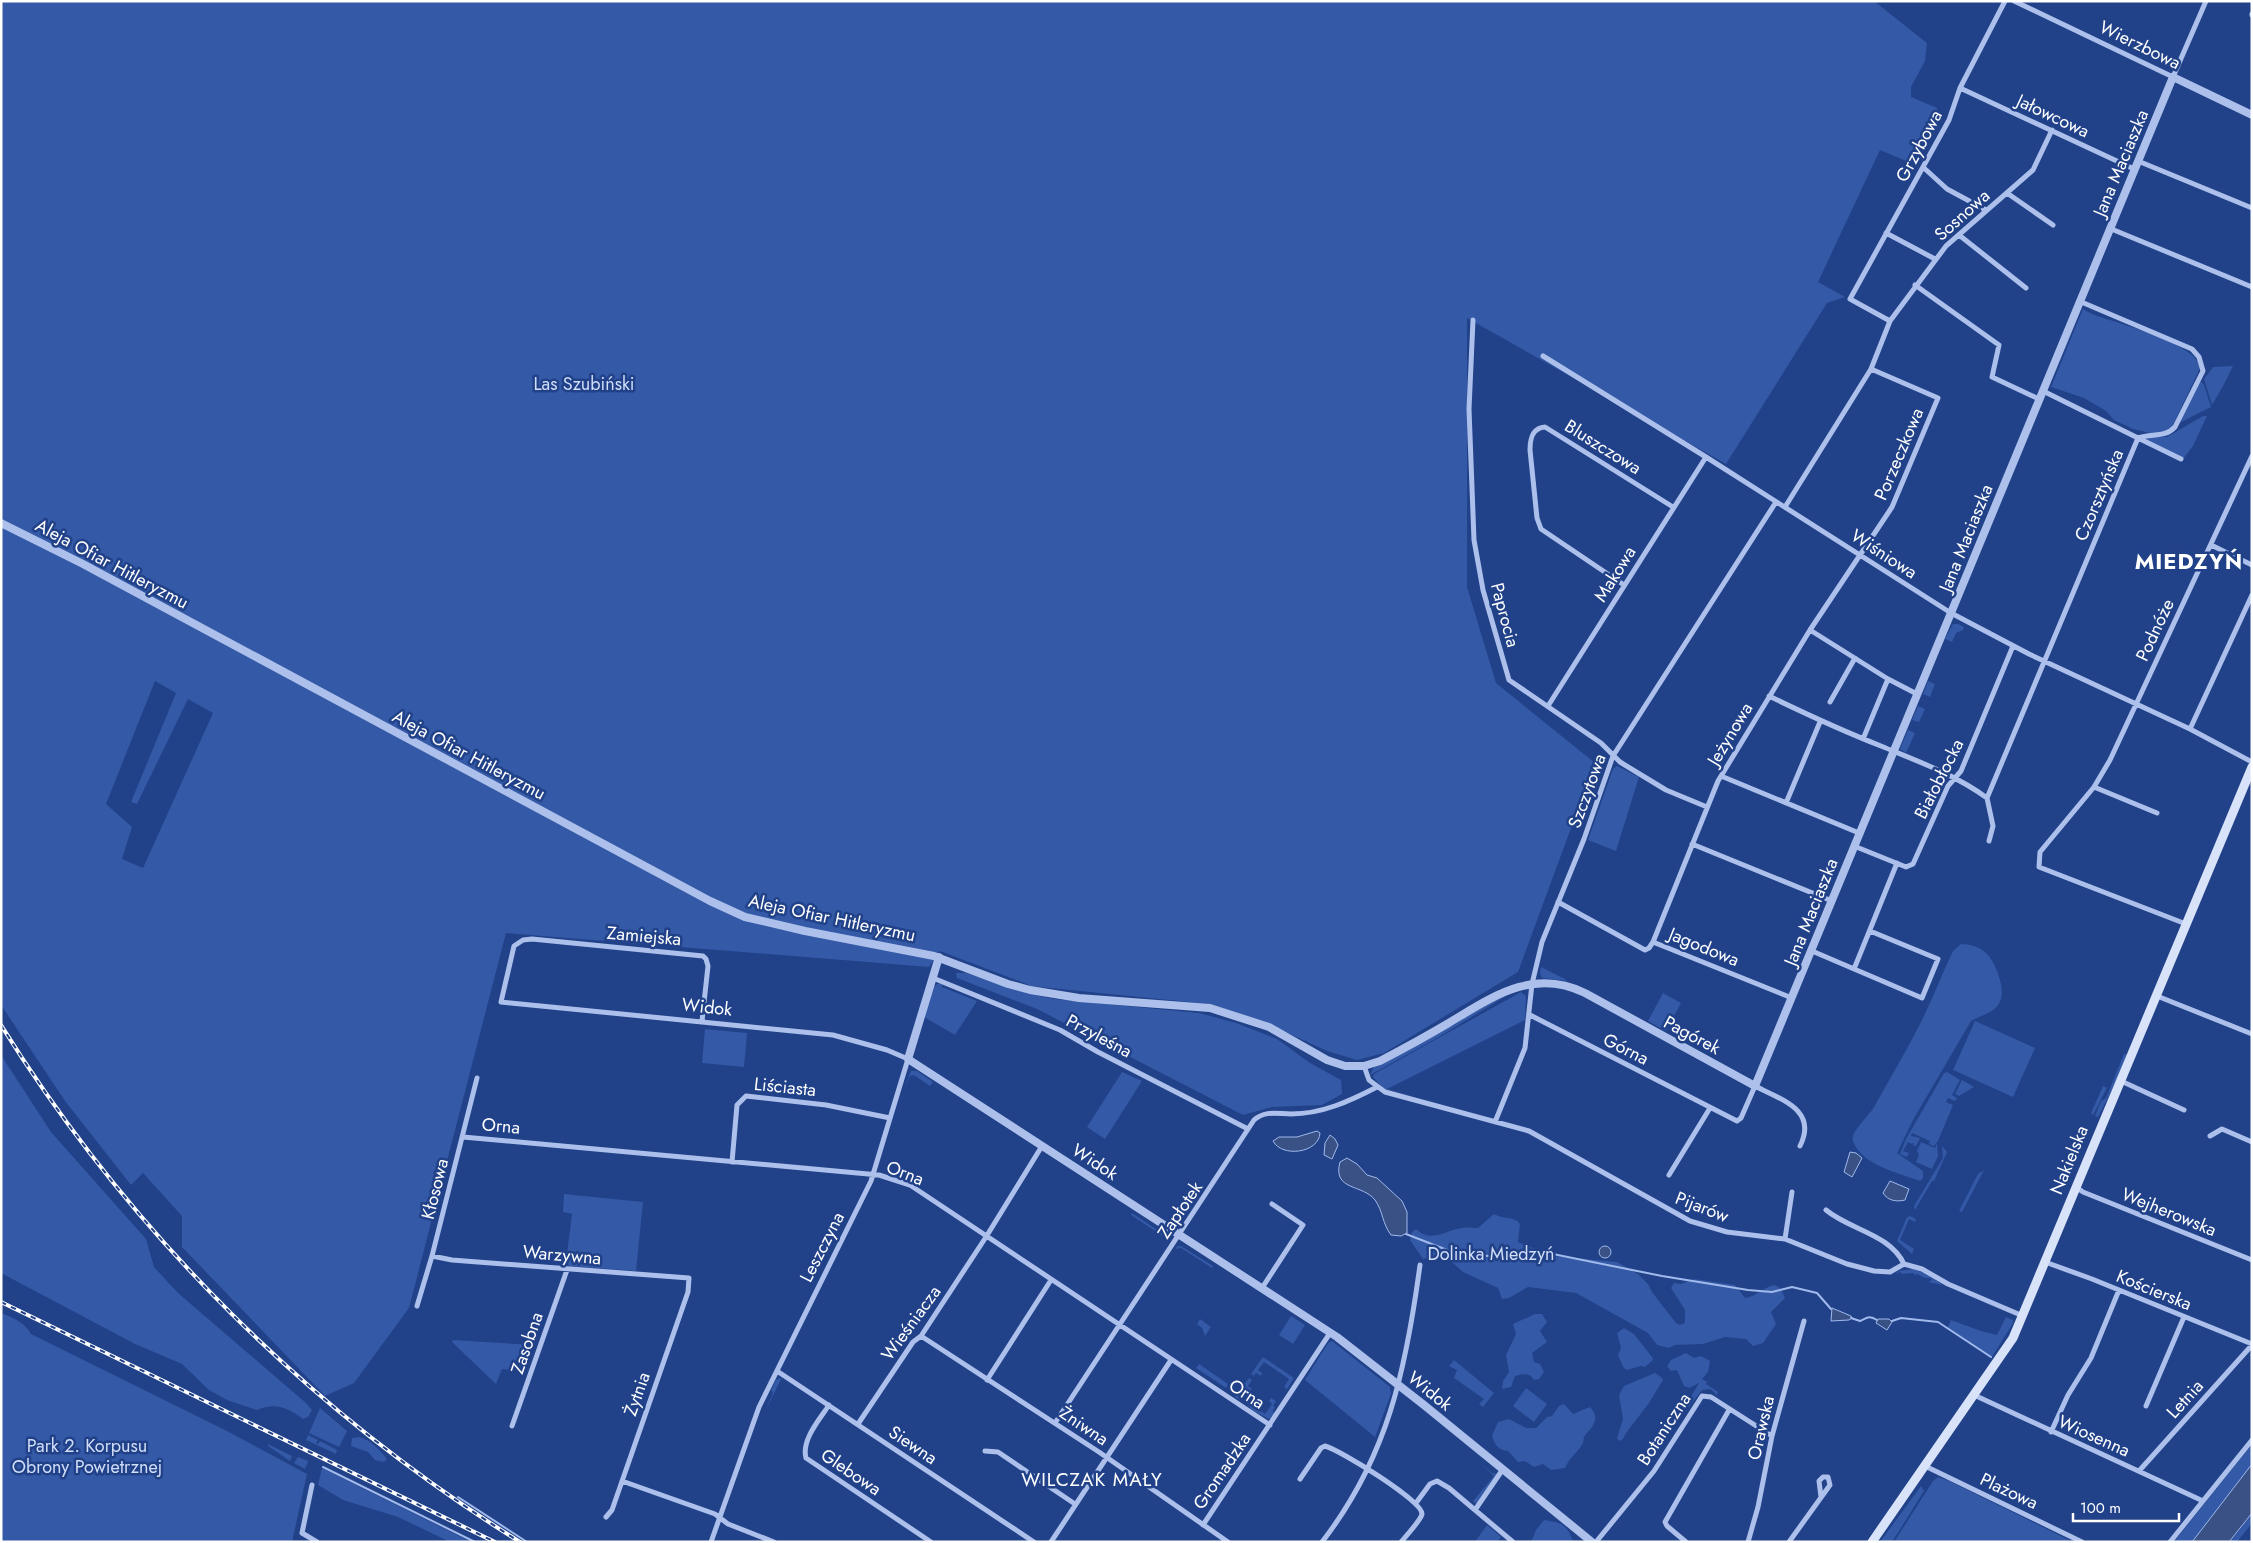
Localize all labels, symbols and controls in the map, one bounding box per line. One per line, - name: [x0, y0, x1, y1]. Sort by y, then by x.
- street label: Wierzbowa: [2095, 14, 2185, 76]
- street label: Jałowcowa: [2010, 87, 2094, 144]
- street label: Grzybowa: [1889, 106, 1949, 186]
- street label: Jana Maciaszka: [2086, 106, 2155, 222]
- street label: Sosnowa: [1928, 183, 1996, 247]
- park label: Las Szubiński: [533, 371, 635, 397]
- street label: Porzeczkowa: [1868, 404, 1930, 504]
- street label: Bluszczowa: [1560, 413, 1646, 481]
- street label: Czorsztyńska: [2068, 445, 2130, 545]
- street label: Jana Maciaszka: [1932, 480, 1999, 597]
- street label: Aleja Ofiar Hitleryzmu: [31, 513, 193, 615]
- street label: Wiśniowa: [1846, 523, 1922, 585]
- street label: Makowa: [1588, 541, 1642, 607]
- district label: MIEDZYŃ: [2135, 545, 2243, 577]
- street label: Paprocia: [1484, 580, 1526, 650]
- street label: Podnóże: [2129, 594, 2181, 666]
- street label: Jeżynowa: [1700, 697, 1759, 772]
- street label: Aleja Ofiar Hitleryzmu: [388, 704, 550, 806]
- street label: Białobłocka: [1908, 734, 1970, 824]
- street label: Szczytowa: [1561, 750, 1613, 832]
- street label: Jana Maciaszka: [1777, 854, 1844, 971]
- street label: Aleja Ofiar Hitleryzmu: [746, 888, 918, 948]
- street label: Zamiejska: [606, 920, 682, 952]
- street label: Jagodowa: [1663, 920, 1743, 973]
- street label: Widok: [681, 991, 734, 1023]
- street label: Przyleśna: [1061, 1008, 1137, 1064]
- street label: Pagórek: [1659, 1009, 1725, 1061]
- street label: Górna: [1599, 1027, 1653, 1071]
- street label: Liściasta: [753, 1071, 817, 1103]
- street label: Orna: [481, 1111, 521, 1141]
- street label: Nakielska: [2043, 1122, 2095, 1198]
- street label: Widok: [1067, 1137, 1123, 1187]
- street label: Orna: [882, 1154, 928, 1192]
- street label: Kłosowa: [415, 1156, 455, 1222]
- street label: Zapłotek: [1151, 1176, 1209, 1244]
- street label: Wejherowska: [2118, 1181, 2220, 1243]
- street label: Pijarów: [1671, 1185, 1733, 1229]
- street label: Leszczyna: [793, 1207, 851, 1287]
- street label: Warzywna: [522, 1239, 602, 1271]
- park label: Dolinka Miedzyń: [1427, 1241, 1555, 1267]
- street label: Kościerska: [2112, 1263, 2196, 1317]
- street label: Wieśniacza: [875, 1280, 947, 1366]
- street label: Zasobna: [504, 1309, 550, 1377]
- street label: Widok: [1402, 1365, 1458, 1417]
- street label: Żytnia: [617, 1369, 657, 1419]
- street label: Orna: [1224, 1373, 1270, 1415]
- street label: Letnia: [2160, 1374, 2210, 1424]
- street label: Botaniczna: [1631, 1388, 1697, 1470]
- street label: Orawska: [1741, 1393, 1781, 1463]
- street label: Żniwna: [1054, 1400, 1114, 1452]
- street label: Wiosenna: [2054, 1409, 2134, 1463]
- street label: Siewna: [883, 1419, 943, 1471]
- street label: Gromadzka: [1187, 1427, 1257, 1515]
- park label: Park 2. Korpusu Obrony Powietrznej: [12, 1433, 162, 1480]
- street label: Glebowa: [816, 1442, 886, 1502]
- district label: WILCZAK MAŁY: [1021, 1466, 1163, 1493]
- street label: Plażowa: [1976, 1466, 2042, 1516]
- scale bar: [2073, 1490, 2179, 1522]
- text: 100 m: [2080, 1497, 2121, 1519]

